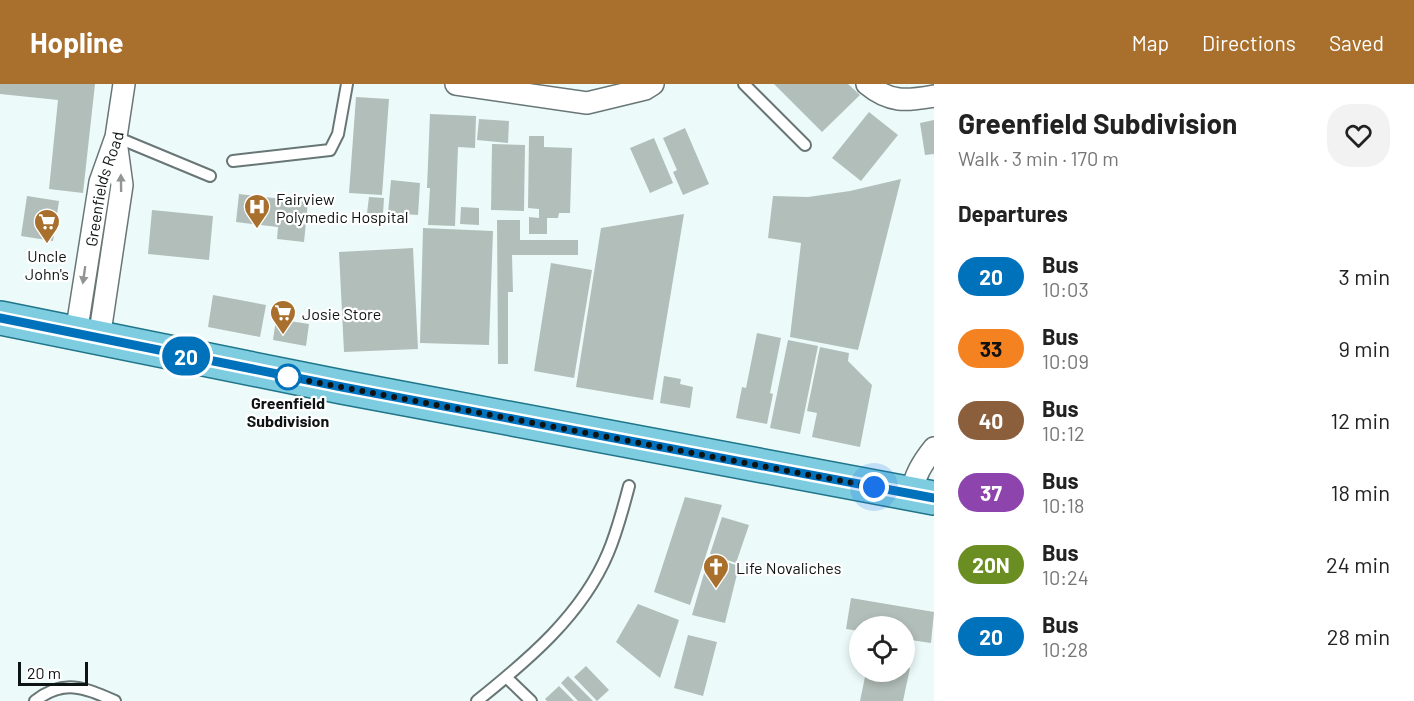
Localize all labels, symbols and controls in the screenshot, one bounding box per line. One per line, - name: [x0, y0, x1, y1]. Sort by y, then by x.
- text: Hopline: [30, 25, 124, 59]
- text: Map: [1132, 30, 1169, 55]
- text: Directions: [1202, 30, 1296, 55]
- text: Saved: [1329, 30, 1384, 55]
- button: heart: [1327, 104, 1390, 167]
- text: Greenfield Subdivision: [958, 106, 1237, 140]
- street label: Greenfields Road: [80, 130, 126, 248]
- text: Walk · 3 min · 170 m: [958, 146, 1119, 170]
- one-way arrow: [116, 173, 126, 192]
- place label: Fairview Polymedic Hospital: [276, 189, 408, 226]
- hospital icon: Fairview Polymedic Hospital: [242, 192, 272, 230]
- text: Departures: [958, 200, 1068, 226]
- supermarket icon: Uncle John's: [32, 207, 62, 245]
- place label: Uncle John's: [25, 246, 69, 283]
- text: Bus: [1042, 251, 1079, 277]
- text: 3 min: [1339, 263, 1390, 289]
- text: 20: [979, 264, 1003, 289]
- one-way arrow: [80, 266, 89, 285]
- text: 10:03: [1042, 277, 1089, 301]
- supermarket icon: Josie Store: [268, 298, 298, 336]
- place label: Josie Store: [302, 304, 381, 323]
- text: Bus: [1042, 323, 1079, 349]
- text: 9 min: [1338, 335, 1390, 361]
- line badge: 20: [159, 336, 213, 376]
- text: 33: [980, 336, 1002, 361]
- text: 20: [174, 344, 198, 369]
- text: 10:09: [1042, 349, 1089, 373]
- marker: Greenfield Subdivision: [275, 364, 301, 390]
- place label: Greenfield Subdivision: [247, 393, 329, 430]
- text: Bus: [1042, 395, 1079, 421]
- text: 12 min: [1330, 407, 1390, 433]
- text: 40: [979, 408, 1003, 433]
- text: 10:12: [1042, 421, 1085, 445]
- text: Bus: [1042, 467, 1079, 493]
- your location: [859, 472, 889, 502]
- text: 18 min: [1331, 479, 1390, 505]
- text: 37: [980, 480, 1002, 505]
- text: 10:18: [1042, 493, 1085, 517]
- text: Bus: [1042, 539, 1079, 565]
- text: 24 min: [1326, 551, 1390, 577]
- church icon: Life Novaliches: [701, 552, 731, 590]
- text: 20N: [972, 552, 1010, 577]
- place label: Life Novaliches: [736, 558, 841, 577]
- text: 10:24: [1042, 565, 1089, 589]
- text: Bus: [1042, 611, 1079, 637]
- map controls: [849, 616, 915, 682]
- button: locate: [849, 616, 915, 682]
- text: 28 min: [1327, 623, 1390, 649]
- text: 20: [979, 624, 1003, 649]
- text: 10:28: [1042, 637, 1088, 661]
- scale bar: [18, 659, 88, 686]
- text: 20 m: [27, 663, 61, 682]

